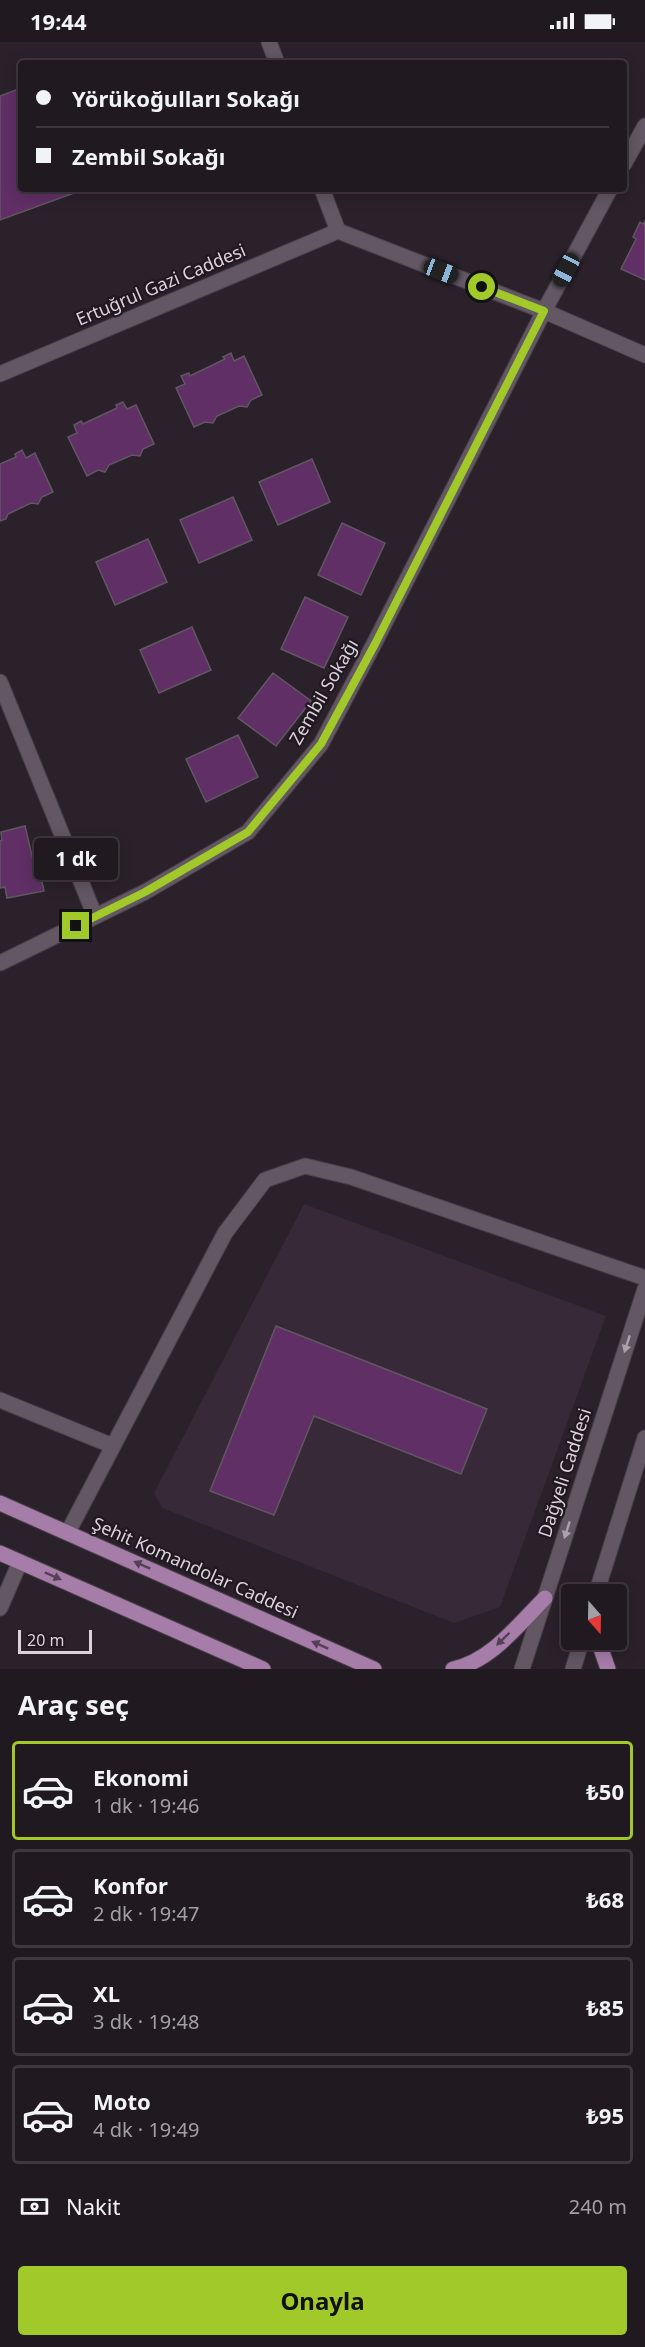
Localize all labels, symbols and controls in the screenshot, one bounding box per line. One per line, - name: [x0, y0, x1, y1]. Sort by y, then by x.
- text: 19:44: [30, 6, 87, 36]
- text: Yörükoğulları Sokağı: [72, 83, 300, 113]
- text: Zembil Sokağı: [72, 141, 225, 171]
- street label: Ertuğrul Gazi Caddesi: [72, 237, 249, 331]
- car: [550, 250, 582, 290]
- car: [421, 256, 461, 286]
- route start: [468, 273, 495, 300]
- street label: Zembil Sokağı: [283, 634, 363, 749]
- callout: 1 dk: [34, 839, 118, 881]
- text: 1 dk: [55, 845, 97, 872]
- route end: [62, 912, 89, 939]
- one-way arrow: [622, 1335, 631, 1353]
- street label: Dağyeli Caddesi: [532, 1405, 596, 1540]
- street label: Şehit Komandolar Caddesi: [89, 1511, 302, 1623]
- one-way arrow: [562, 1521, 571, 1539]
- one-way arrow: [134, 1561, 151, 1570]
- one-way arrow: [45, 1572, 62, 1581]
- north arrow: [561, 1584, 627, 1650]
- map controls: [561, 1584, 627, 1650]
- scale bar: [18, 1627, 92, 1654]
- text: 20 m: [27, 1629, 64, 1651]
- one-way arrow: [497, 1632, 511, 1646]
- one-way arrow: [311, 1640, 329, 1650]
- text: Araç seç: [18, 1686, 129, 1723]
- text: Ekonomi: [93, 1762, 189, 1792]
- icon: car: [21, 1764, 75, 1818]
- text: ₺50: [586, 1776, 624, 1806]
- text: 1 dk · 19:46: [93, 1792, 200, 1819]
- text: Konfor: [93, 1870, 168, 1900]
- icon: car: [21, 1872, 75, 1926]
- text: ₺68: [586, 1884, 624, 1914]
- text: 2 dk · 19:47: [93, 1900, 200, 1927]
- text: XL: [93, 1978, 120, 2008]
- icon: car: [21, 1980, 75, 2034]
- text: ₺85: [586, 1992, 624, 2022]
- text: 3 dk · 19:48: [93, 2008, 200, 2035]
- text: Moto: [93, 2086, 151, 2116]
- icon: car: [21, 2088, 75, 2142]
- text: ₺95: [586, 2100, 624, 2130]
- text: 4 dk · 19:49: [93, 2116, 200, 2143]
- icon: cash: [18, 2190, 51, 2223]
- text: Nakit: [66, 2191, 120, 2221]
- text: 240 m: [569, 2193, 627, 2220]
- button: Onayla: [18, 2266, 627, 2335]

